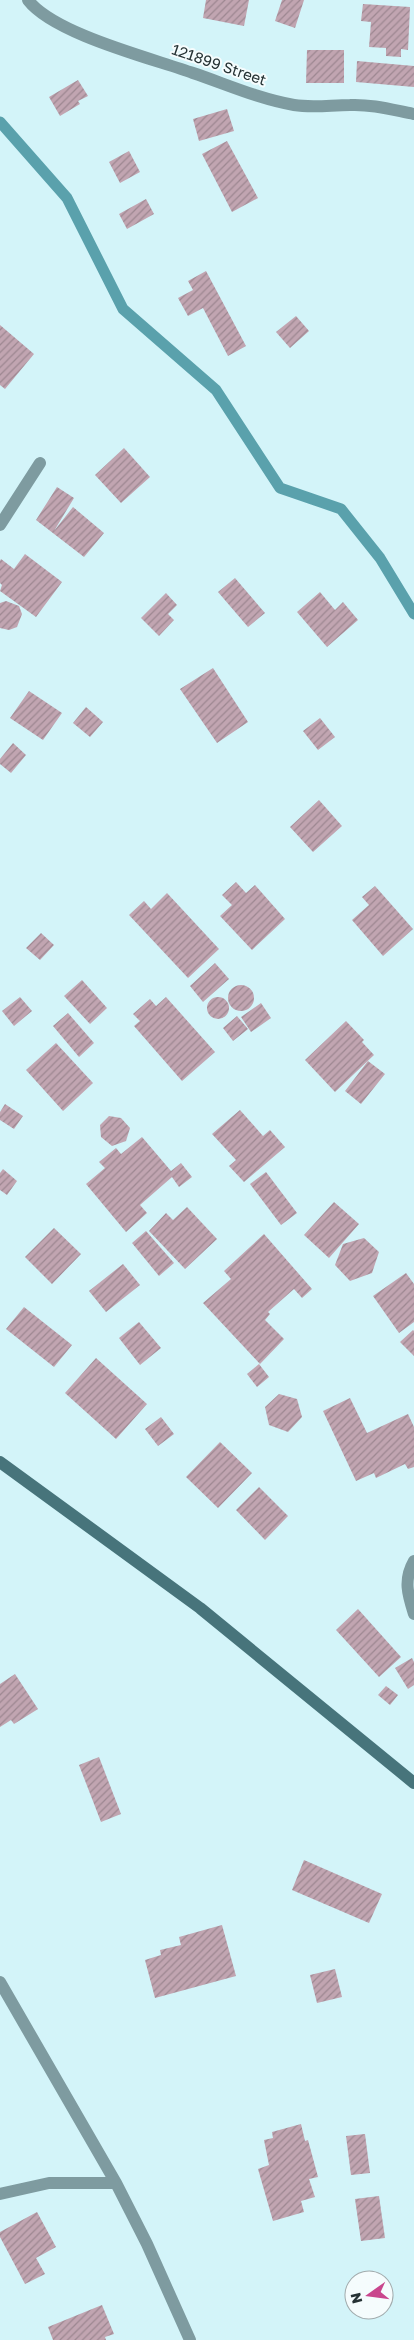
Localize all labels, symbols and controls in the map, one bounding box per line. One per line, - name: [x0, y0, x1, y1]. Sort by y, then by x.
- street label: 121899 Street: [170, 39, 269, 89]
- north arrow: [344, 2270, 394, 2320]
- text: N: [346, 2291, 365, 2305]

